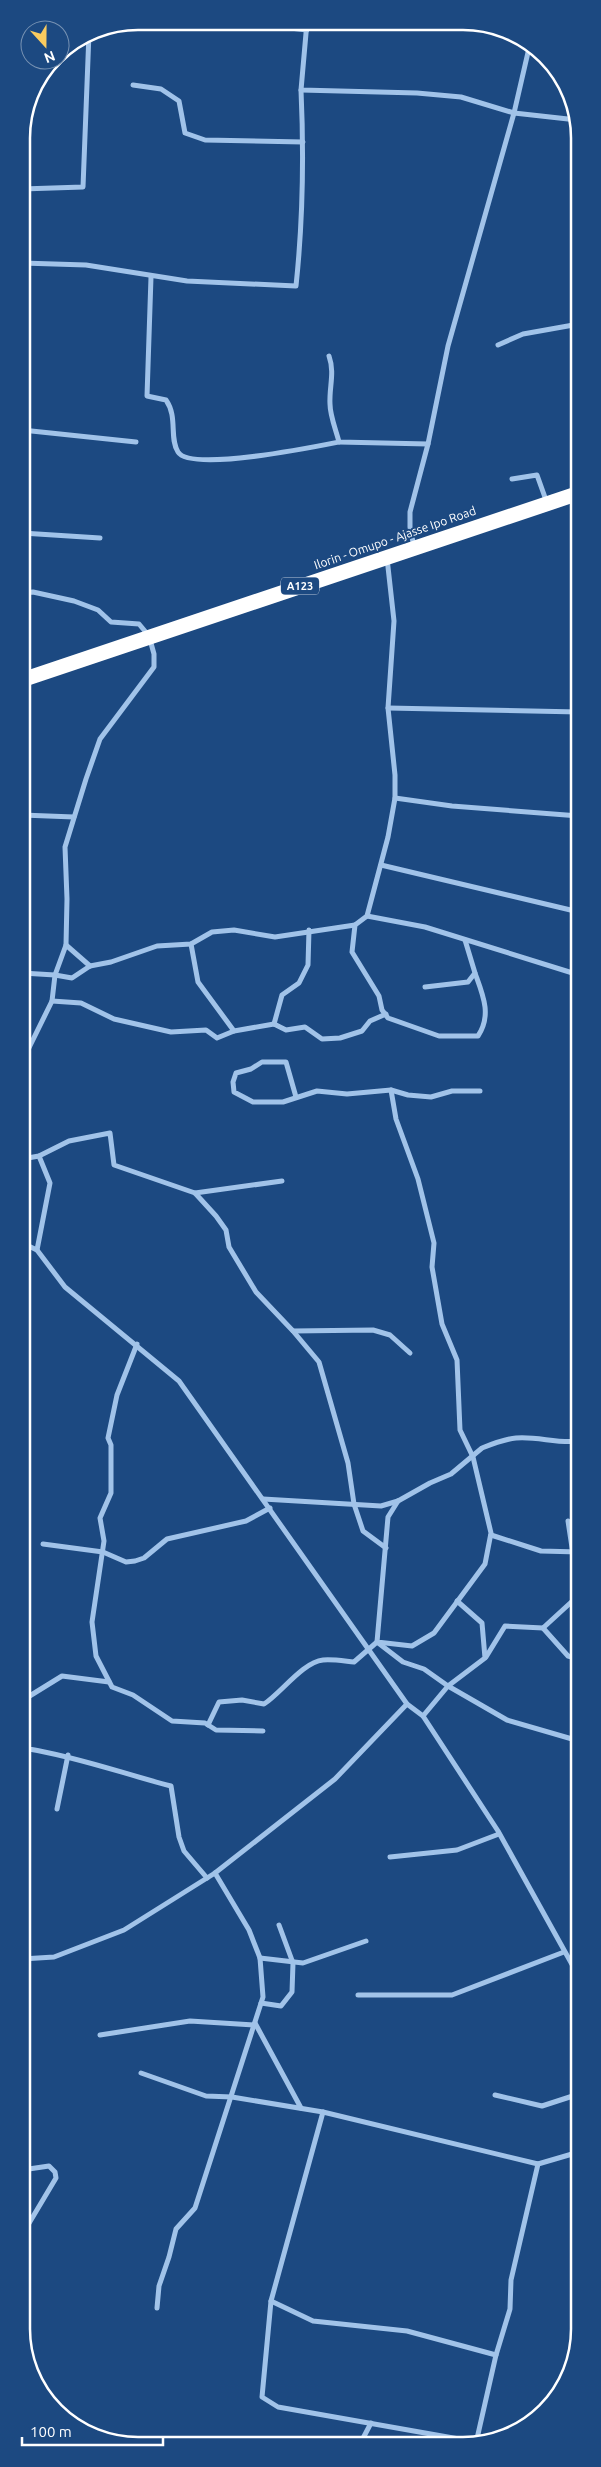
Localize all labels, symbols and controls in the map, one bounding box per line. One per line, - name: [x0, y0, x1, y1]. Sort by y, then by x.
- north arrow: [20, 20, 70, 70]
- text: N: [42, 48, 57, 66]
- street label: Ilorin - Omupo - Ajasse Ipo Road: [312, 504, 477, 571]
- road number: A123: [281, 578, 319, 594]
- scale bar: [22, 2414, 164, 2446]
- text: 100 m: [30, 2423, 72, 2440]

